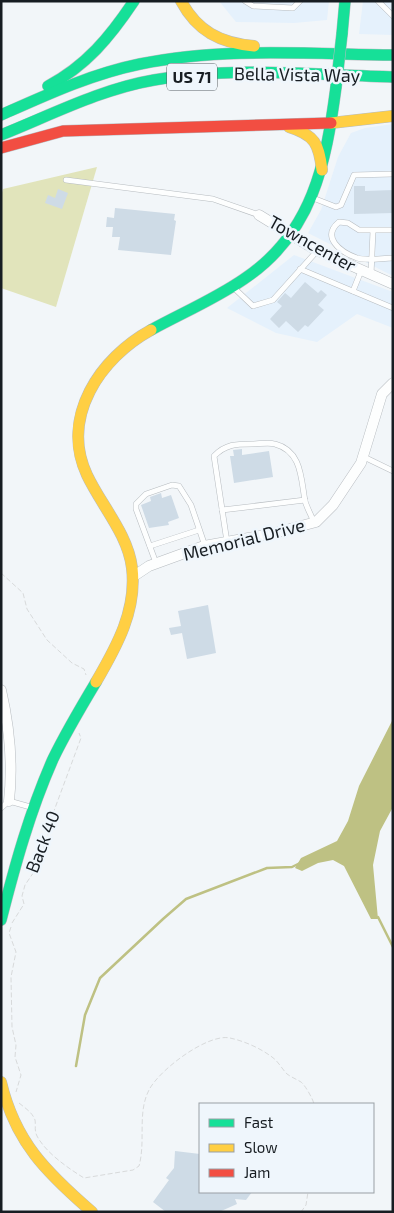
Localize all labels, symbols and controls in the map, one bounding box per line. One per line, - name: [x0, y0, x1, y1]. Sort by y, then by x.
- street label: Bella Vista Way: [234, 62, 361, 86]
- road number: US 71: [167, 64, 217, 90]
- street label: Towncenter: [265, 210, 360, 276]
- street label: Memorial Drive: [181, 513, 307, 565]
- street label: Back 40: [20, 807, 64, 876]
- legend: [199, 1103, 374, 1193]
- text: Fast: [244, 1113, 274, 1131]
- text: Slow: [244, 1138, 278, 1156]
- text: Jam: [244, 1163, 270, 1181]

